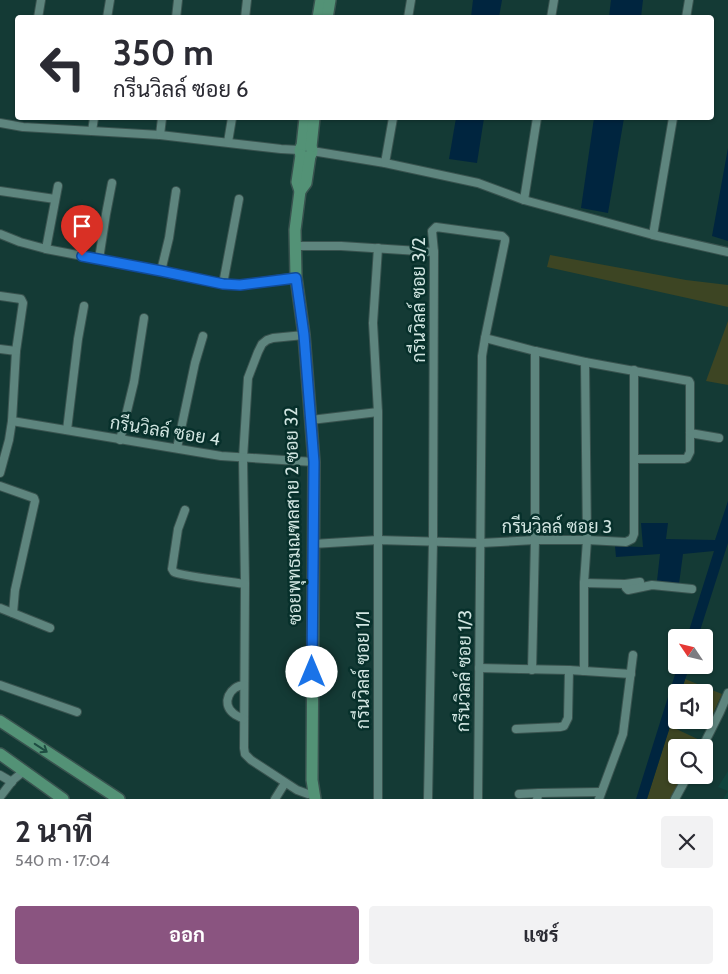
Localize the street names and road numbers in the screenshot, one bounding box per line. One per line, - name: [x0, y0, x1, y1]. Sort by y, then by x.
- street label: กรีนวิลล์ ซอย 3/2: [406, 237, 430, 363]
- street label: ซอยพุทธมณฑลสาย 2 ซอย 32: [280, 407, 307, 625]
- street label: กรีนวิลล์ ซอย 4: [108, 409, 222, 451]
- street label: กรีนวิลล์ ซอย 3: [502, 514, 612, 538]
- street label: กรีนวิลล์ ซอย 1/3: [450, 610, 476, 732]
- street label: กรีนวิลล์ ซอย 1/1: [350, 611, 374, 729]

